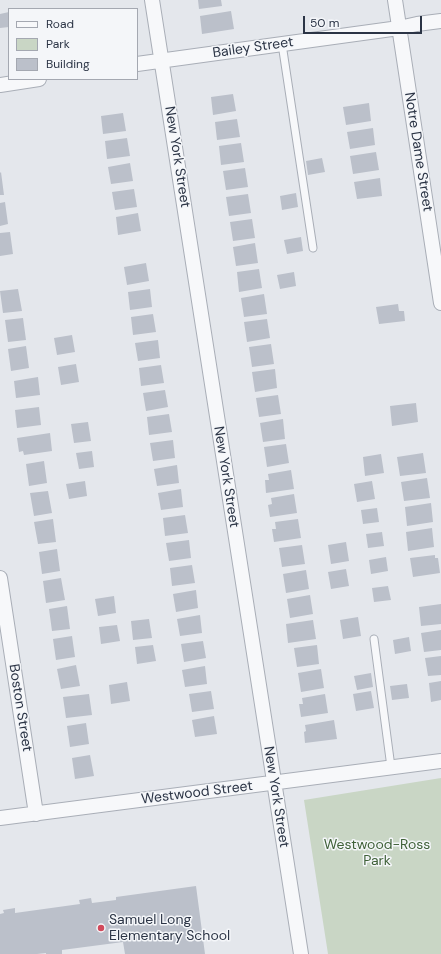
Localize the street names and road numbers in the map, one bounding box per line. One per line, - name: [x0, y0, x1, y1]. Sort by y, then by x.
- street label: Bailey Street: [212, 34, 294, 62]
- street label: Notre Dame Street: [400, 91, 436, 213]
- street label: New York Street: [161, 105, 193, 209]
- street label: New York Street: [210, 425, 242, 529]
- street label: Boston Street: [5, 663, 35, 753]
- street label: New York Street: [260, 745, 292, 849]
- street label: Westwood Street: [140, 778, 254, 808]

